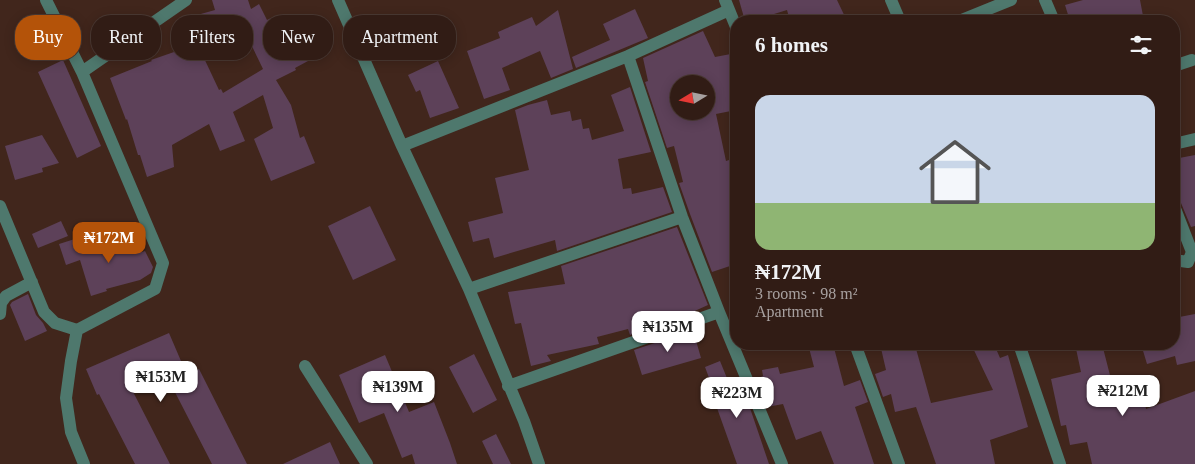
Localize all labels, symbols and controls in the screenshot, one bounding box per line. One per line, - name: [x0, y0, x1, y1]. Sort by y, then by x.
- chip: Buy: [15, 15, 81, 60]
- chip: Rent: [91, 15, 161, 60]
- chip: Filters: [171, 15, 253, 60]
- chip: New: [263, 15, 333, 60]
- chip: Apartment: [343, 15, 456, 60]
- icon: filters: [1127, 31, 1155, 59]
- text: 6 homes: [755, 33, 828, 57]
- north arrow: [670, 75, 715, 120]
- map controls: [670, 75, 715, 120]
- icon: home: [910, 127, 1000, 217]
- pin: ₦172M: [74, 222, 144, 264]
- text: ₦172M: [84, 229, 134, 246]
- text: ₦172M: [755, 260, 822, 284]
- text: 3 rooms · 98 m²: [755, 285, 858, 302]
- text: Apartment: [755, 303, 823, 320]
- pin: ₦135M: [633, 310, 703, 353]
- text: ₦135M: [643, 318, 693, 335]
- pin: ₦153M: [126, 360, 196, 403]
- text: ₦153M: [136, 368, 186, 385]
- pin: ₦139M: [363, 370, 433, 413]
- pin: ₦212M: [1088, 374, 1158, 417]
- pin: ₦223M: [702, 376, 772, 419]
- text: ₦139M: [373, 378, 423, 395]
- text: ₦212M: [1098, 382, 1148, 399]
- text: ₦223M: [712, 384, 762, 401]

